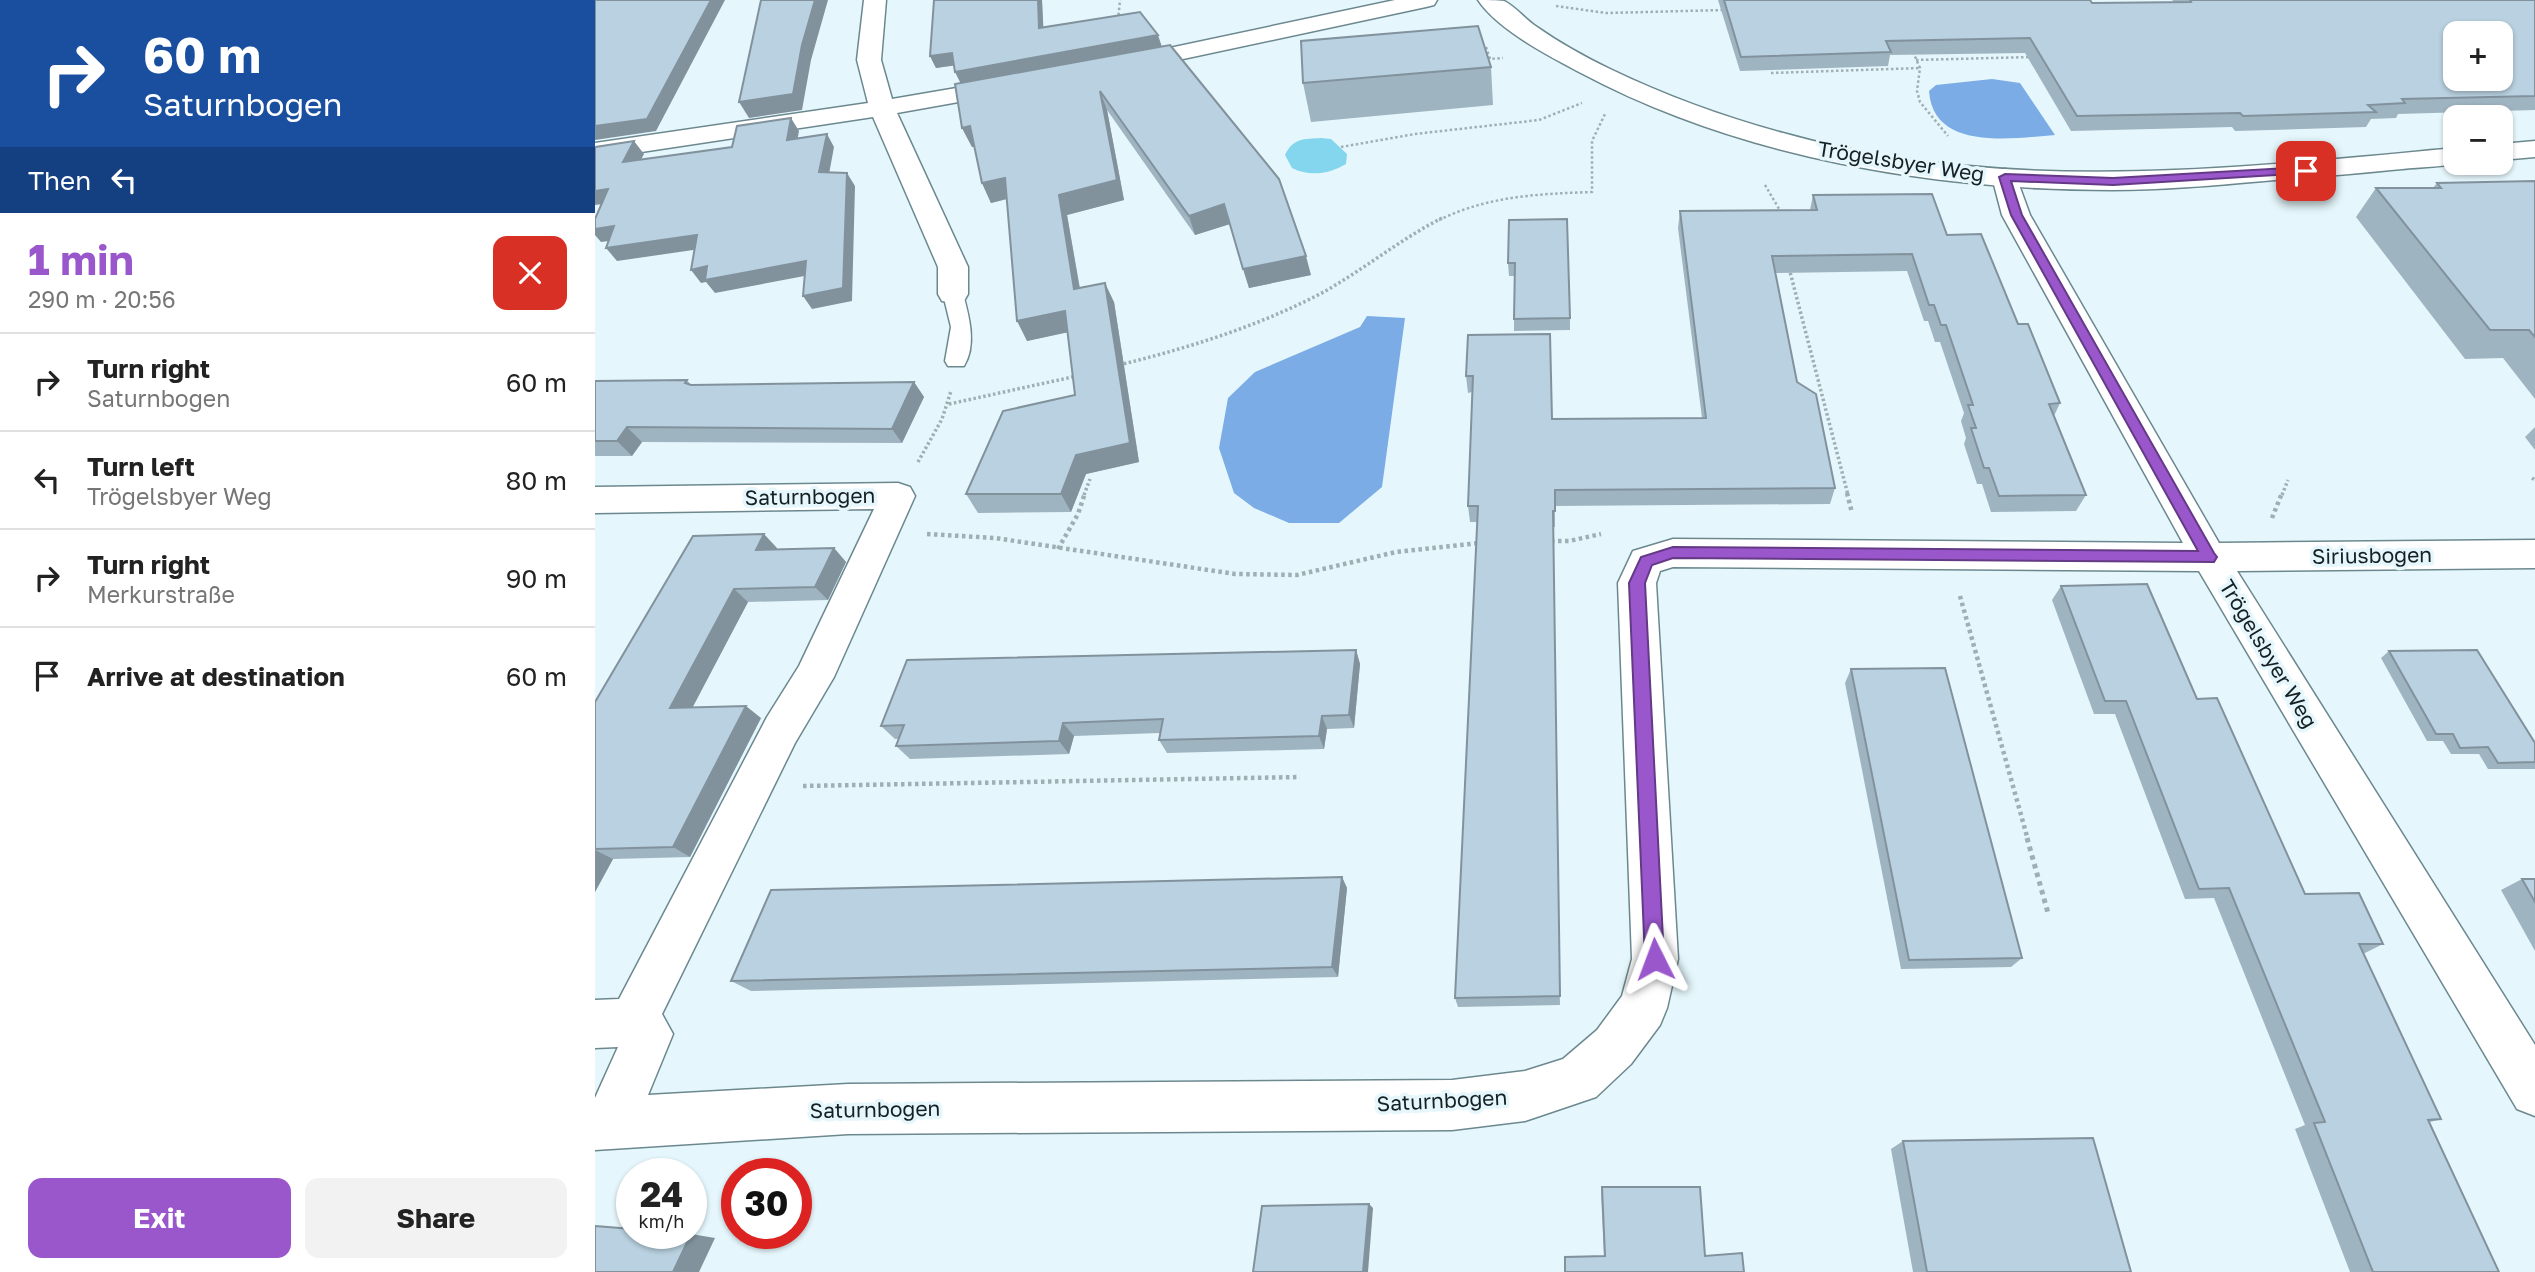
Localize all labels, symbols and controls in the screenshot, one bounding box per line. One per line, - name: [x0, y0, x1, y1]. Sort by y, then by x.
- map controls: [2443, 21, 2513, 175]
- button: +: [2443, 21, 2513, 91]
- text: 60 m: [143, 25, 261, 84]
- icon: right: [28, 28, 119, 119]
- text: Saturnbogen: [143, 85, 342, 123]
- button: −: [2443, 105, 2513, 175]
- street label: Trögelsbyer Weg: [1816, 135, 1986, 187]
- pin: [2276, 141, 2336, 201]
- icon: arrive: [2287, 152, 2325, 190]
- icon: left: [105, 161, 143, 199]
- text: Then: [28, 165, 91, 196]
- text: 1 min: [28, 234, 134, 284]
- button: close: [493, 236, 567, 310]
- text: 290 m · 20:56: [28, 285, 176, 313]
- text: Turn right: [87, 353, 210, 384]
- icon: right: [28, 363, 66, 401]
- text: 60 m: [506, 367, 567, 398]
- text: Saturnbogen: [87, 384, 230, 412]
- text: Turn left: [87, 451, 195, 482]
- icon: left: [28, 461, 66, 499]
- text: 80 m: [506, 465, 567, 496]
- text: Trögelsbyer Weg: [87, 482, 272, 510]
- street label: Saturnbogen: [744, 482, 876, 510]
- street label: Siriusbogen: [2312, 541, 2432, 569]
- text: Turn right: [87, 549, 210, 580]
- icon: right: [28, 559, 66, 597]
- text: 90 m: [506, 563, 567, 594]
- street label: Trögelsbyer Weg: [2214, 575, 2323, 732]
- text: Merkurstraße: [87, 580, 235, 608]
- icon: arrive: [28, 657, 66, 695]
- text: Arrive at destination: [87, 661, 345, 692]
- text: 60 m: [506, 661, 567, 692]
- position arrow: [1618, 922, 1692, 996]
- street label: Saturnbogen: [1376, 1084, 1508, 1116]
- street label: Saturnbogen: [809, 1095, 941, 1123]
- speed limit sign: 30: [721, 1158, 812, 1249]
- text: 24: [640, 1173, 683, 1215]
- button: Exit: [28, 1178, 291, 1258]
- button: Share: [305, 1178, 567, 1258]
- text: km/h: [639, 1210, 684, 1232]

